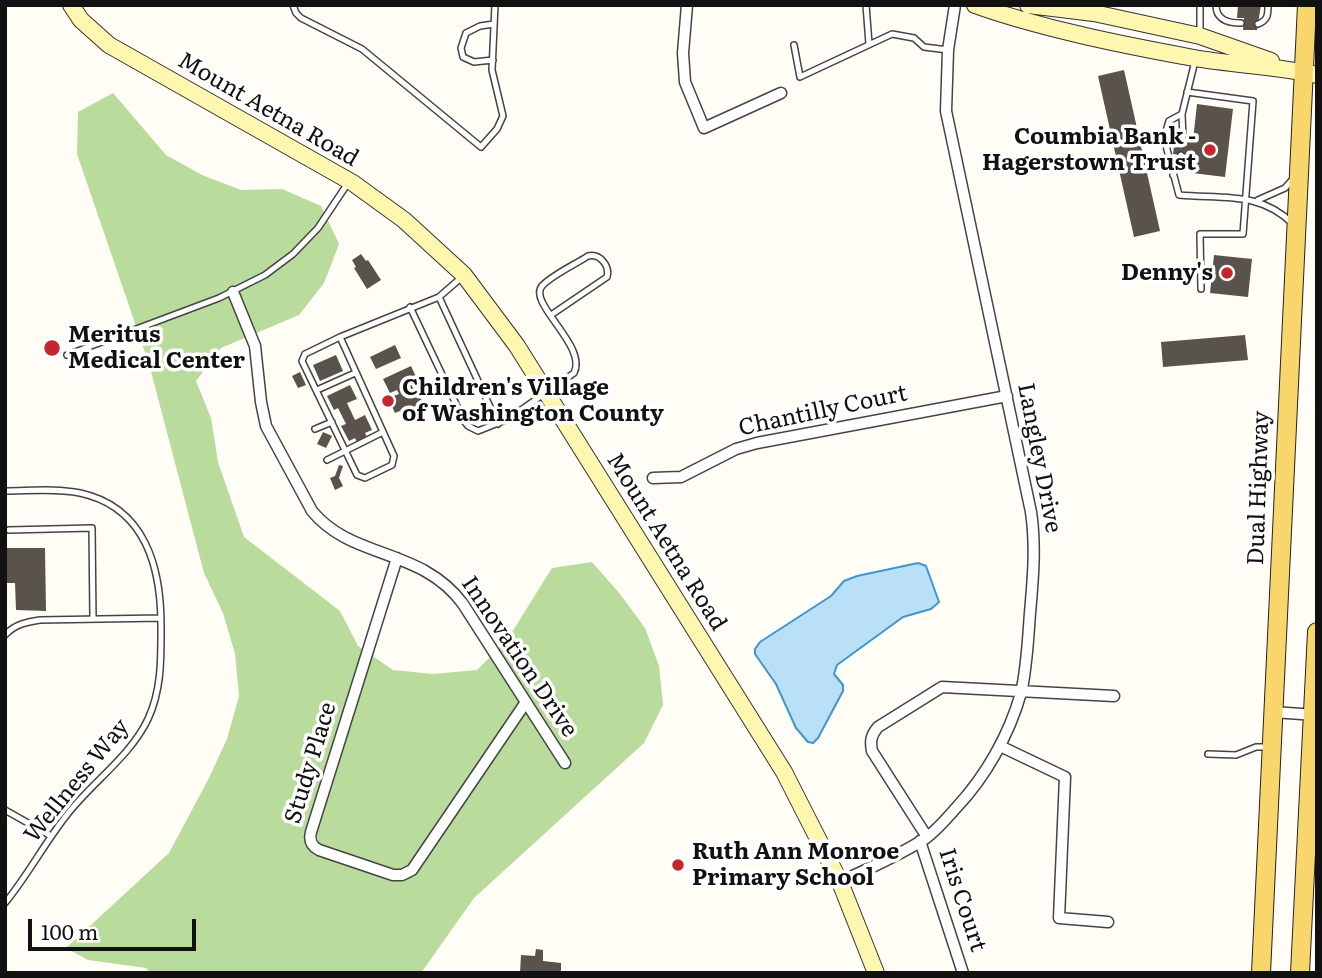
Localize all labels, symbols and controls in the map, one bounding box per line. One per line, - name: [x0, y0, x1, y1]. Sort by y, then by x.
- street label: Mount Aetna Road: [173, 47, 363, 173]
- place label: Coumbia Bank - Hagerstown Trust: [982, 123, 1196, 177]
- marker: Coumbia Bank - Hagerstown Trust: [1202, 142, 1218, 158]
- place label: Denny's: [1121, 259, 1213, 287]
- marker: Denny's: [1219, 265, 1235, 281]
- place label: Meritus Medical Center: [68, 321, 245, 375]
- marker: Meritus Medical Center: [42, 338, 62, 358]
- place label: Children's Village of Washington County: [402, 374, 664, 428]
- street label: Chantilly Court: [736, 380, 910, 442]
- street label: Langley Drive: [1011, 381, 1067, 535]
- marker: Children's Village of Washington County: [380, 393, 396, 409]
- street label: Dual Highway: [1243, 410, 1275, 566]
- street label: Mount Aetna Road: [600, 448, 732, 636]
- street label: Innovation Drive: [455, 571, 583, 743]
- street label: Study Place: [279, 699, 343, 827]
- street label: Wellness Way: [19, 714, 135, 848]
- place label: Ruth Ann Monroe Primary School: [692, 838, 899, 892]
- street label: Iris Court: [932, 845, 992, 955]
- marker: Ruth Ann Monroe Primary School: [670, 857, 686, 873]
- scale bar: [32, 904, 200, 948]
- text: 100 m: [41, 915, 98, 946]

